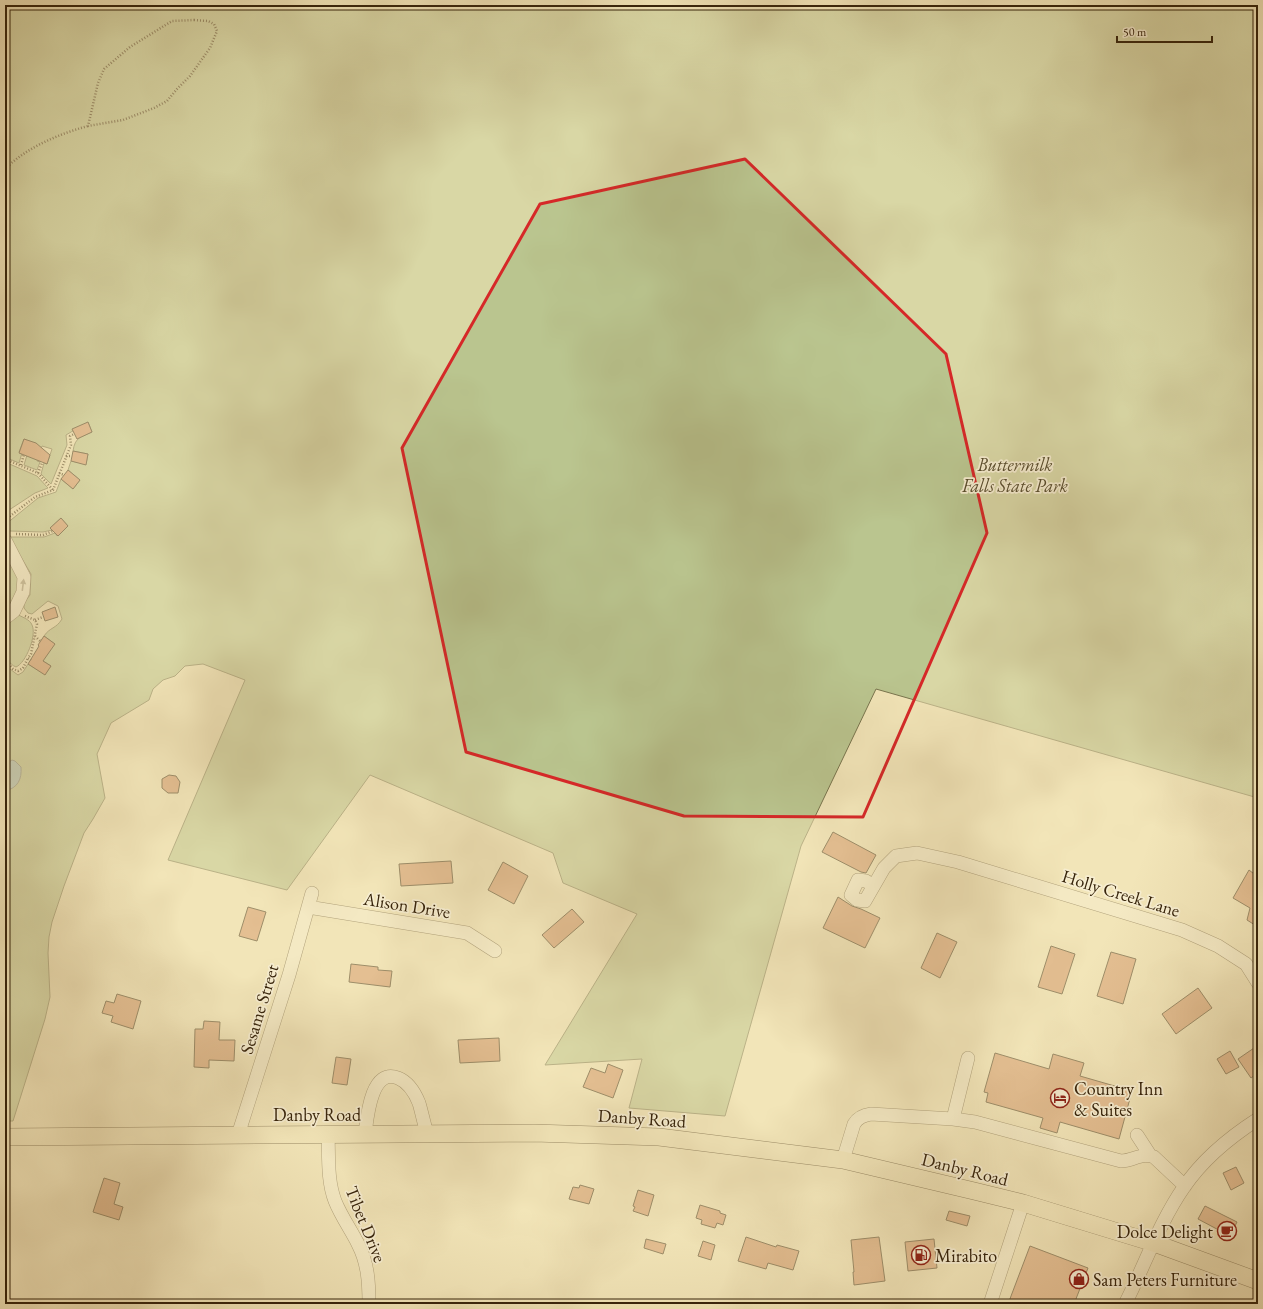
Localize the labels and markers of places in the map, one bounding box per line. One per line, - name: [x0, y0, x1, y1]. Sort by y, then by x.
- place label: Country Inn & Suites: [1074, 1077, 1163, 1121]
- hotel icon: Country Inn & Suites: [1049, 1087, 1071, 1109]
- place label: Dolce Delight: [1117, 1220, 1213, 1243]
- cafe icon: Dolce Delight: [1216, 1220, 1238, 1242]
- fuel station icon: Mirabito: [910, 1244, 932, 1266]
- place label: Mirabito: [935, 1244, 997, 1267]
- shop icon: Sam Peters Furniture: [1068, 1268, 1090, 1290]
- place label: Sam Peters Furniture: [1093, 1268, 1237, 1291]

